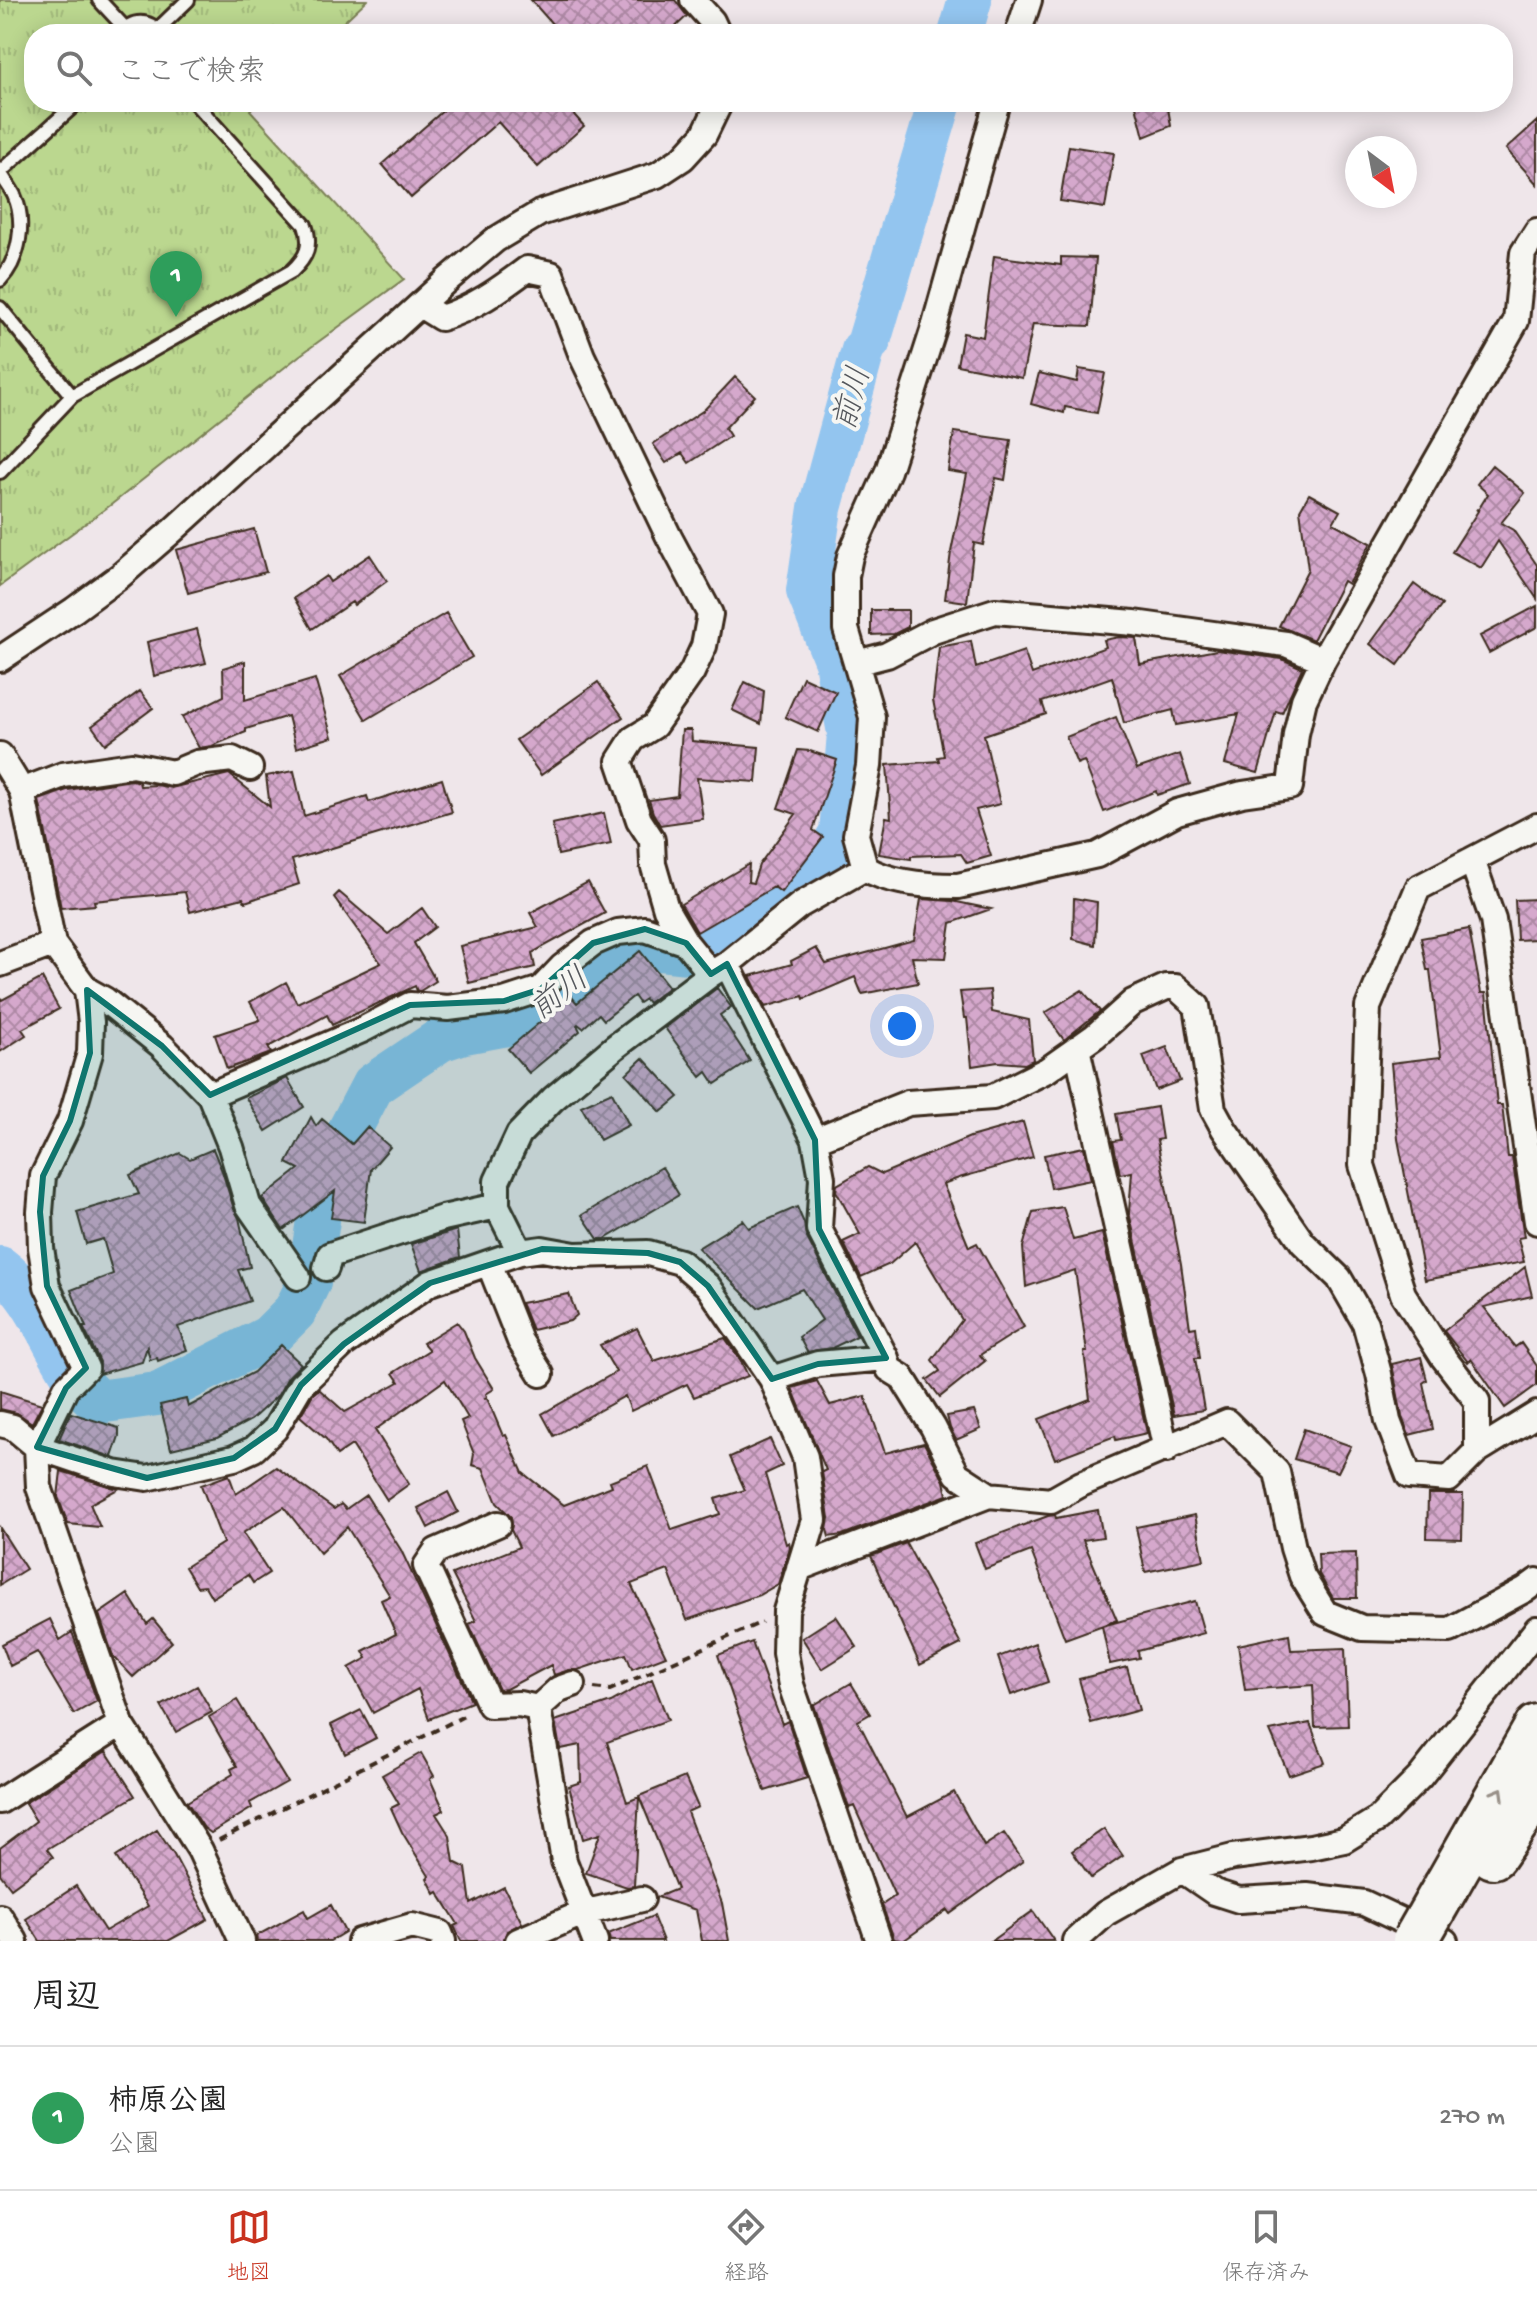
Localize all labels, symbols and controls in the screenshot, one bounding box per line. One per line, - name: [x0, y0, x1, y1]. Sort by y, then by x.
- search box: [24, 24, 1513, 112]
- icon: search: [52, 46, 96, 90]
- text: ここで検索: [116, 57, 266, 92]
- north arrow: [1345, 136, 1417, 208]
- pin: 1: [150, 251, 202, 317]
- water label: 前川: [827, 363, 881, 435]
- water label: 前川: [523, 961, 598, 1030]
- your location: [882, 1006, 922, 1046]
- one-way arrow: [1490, 1787, 1505, 1801]
- text: 周辺: [32, 1980, 100, 2020]
- text: 柿原公園: [108, 2086, 228, 2121]
- text: 1: [53, 2103, 63, 2134]
- text: 270 m: [1439, 2103, 1505, 2134]
- text: 公園: [108, 2131, 160, 2162]
- tab: 地図: [227, 2205, 271, 2288]
- tab: 経路: [724, 2205, 768, 2288]
- tab: 保存済み: [1222, 2205, 1310, 2288]

